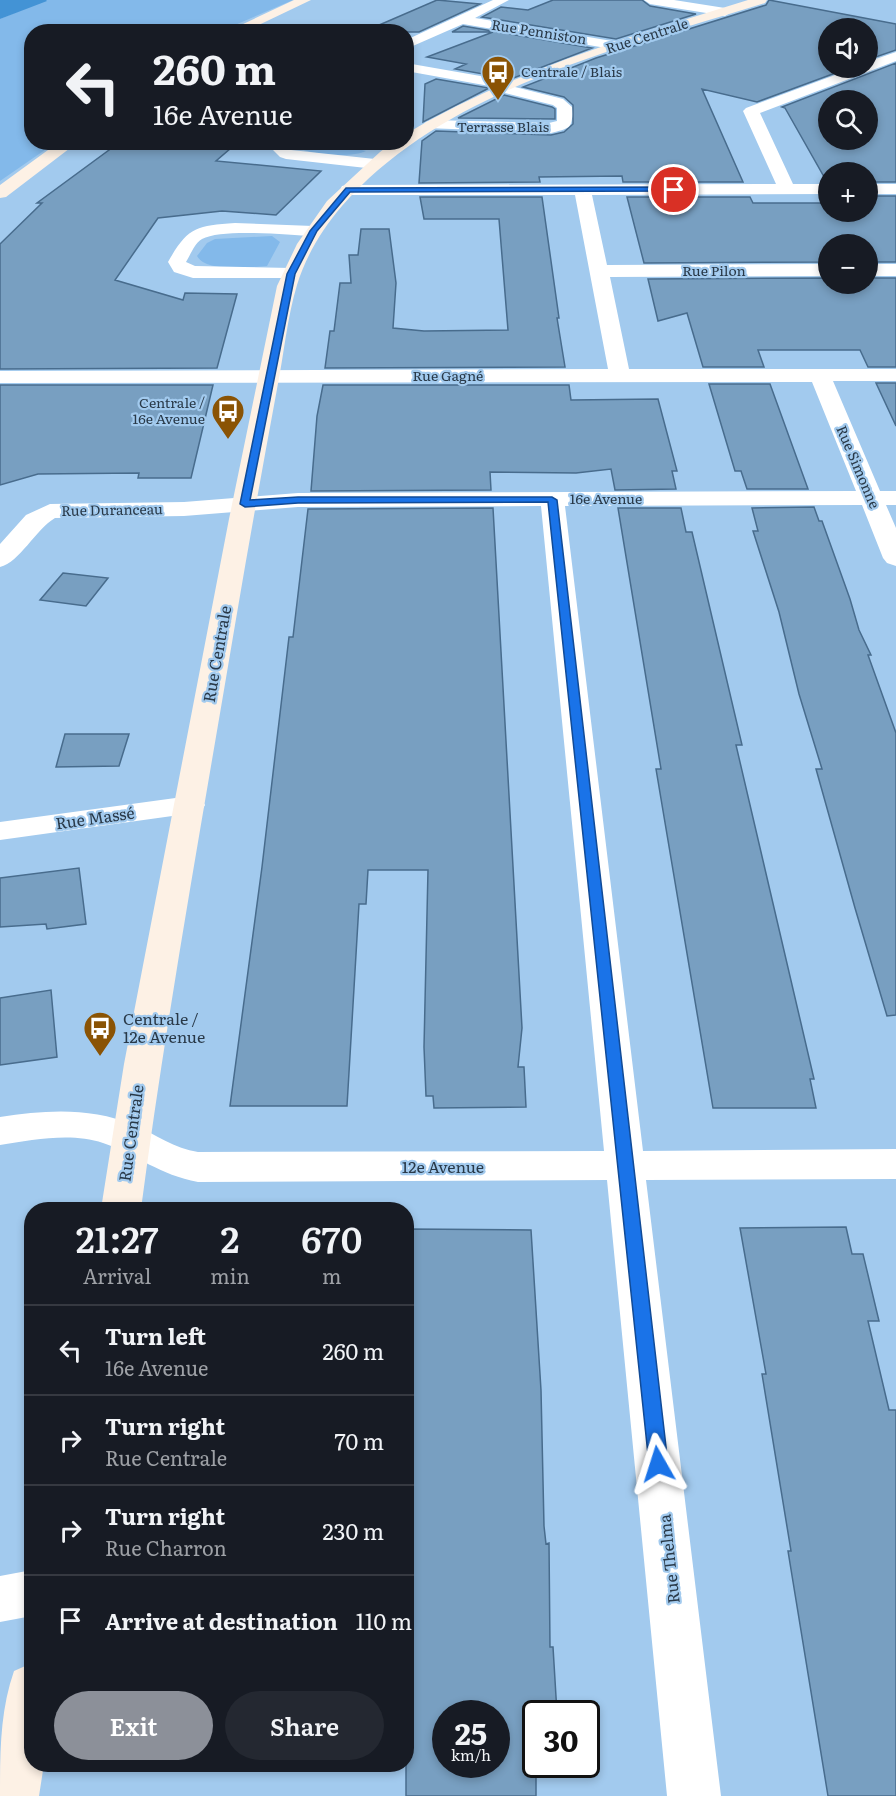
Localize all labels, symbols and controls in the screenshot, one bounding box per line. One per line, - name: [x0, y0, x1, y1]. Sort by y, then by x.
- street label: Rue Centrale: [603, 12, 690, 58]
- street label: Rue Penniston: [490, 14, 588, 48]
- map controls: [818, 18, 878, 294]
- button: sound: [818, 18, 878, 78]
- text: 260 m: [153, 36, 276, 98]
- icon: left: [54, 48, 132, 126]
- bus stop icon: Centrale / Blais: [480, 54, 516, 101]
- place label: Centrale / Blais: [521, 61, 622, 81]
- button: search: [818, 90, 878, 150]
- text: 16e Avenue: [153, 93, 293, 133]
- street label: Terrasse Blais: [457, 116, 549, 136]
- button: +: [818, 162, 878, 222]
- pin: [648, 164, 699, 215]
- icon: arrive: [657, 173, 690, 206]
- button: −: [818, 234, 878, 294]
- street label: Rue Pilon: [682, 260, 746, 280]
- street label: Rue Gagné: [413, 365, 483, 385]
- place label: Centrale / 16e Avenue: [133, 392, 205, 428]
- bus stop icon: Centrale / 16e Avenue: [210, 393, 246, 440]
- street label: Rue Simonne: [832, 422, 885, 511]
- street label: 16e Avenue: [570, 488, 642, 508]
- street label: Rue Duranceau: [61, 498, 163, 520]
- street label: Rue Centrale: [196, 604, 236, 704]
- street label: Rue Massé: [54, 800, 136, 834]
- place label: Centrale / 12e Avenue: [123, 1006, 205, 1048]
- bus stop icon: Centrale / 12e Avenue: [82, 1010, 118, 1057]
- street label: Rue Centrale: [111, 1083, 149, 1183]
- street label: 12e Avenue: [402, 1154, 484, 1178]
- text: 21:27: [76, 1211, 159, 1264]
- text: 2: [221, 1211, 239, 1264]
- text: 670: [301, 1211, 362, 1264]
- text: Arrival: [83, 1260, 151, 1290]
- text: min: [210, 1260, 250, 1290]
- text: m: [322, 1260, 342, 1290]
- text: Turn left: [105, 1319, 206, 1352]
- icon: left: [54, 1334, 87, 1367]
- text: 260 m: [323, 1334, 384, 1367]
- text: 16e Avenue: [105, 1352, 208, 1382]
- text: Turn right: [105, 1409, 225, 1442]
- icon: right: [54, 1424, 87, 1457]
- text: 70 m: [334, 1424, 384, 1457]
- position arrow: [626, 1432, 690, 1496]
- text: Rue Centrale: [105, 1442, 227, 1472]
- text: Turn right: [105, 1499, 225, 1532]
- street label: Rue Thelma: [651, 1513, 685, 1605]
- icon: right: [54, 1514, 87, 1547]
- text: 230 m: [322, 1514, 384, 1547]
- text: Rue Charron: [105, 1532, 227, 1562]
- icon: arrive: [54, 1604, 87, 1637]
- text: Arrive at destination: [105, 1604, 338, 1637]
- text: 110 m: [356, 1604, 412, 1637]
- button: Exit: [54, 1691, 213, 1760]
- button: Share: [225, 1691, 384, 1760]
- speed limit sign: 30: [522, 1700, 600, 1778]
- text: 25: [455, 1710, 487, 1754]
- text: km/h: [451, 1743, 491, 1766]

